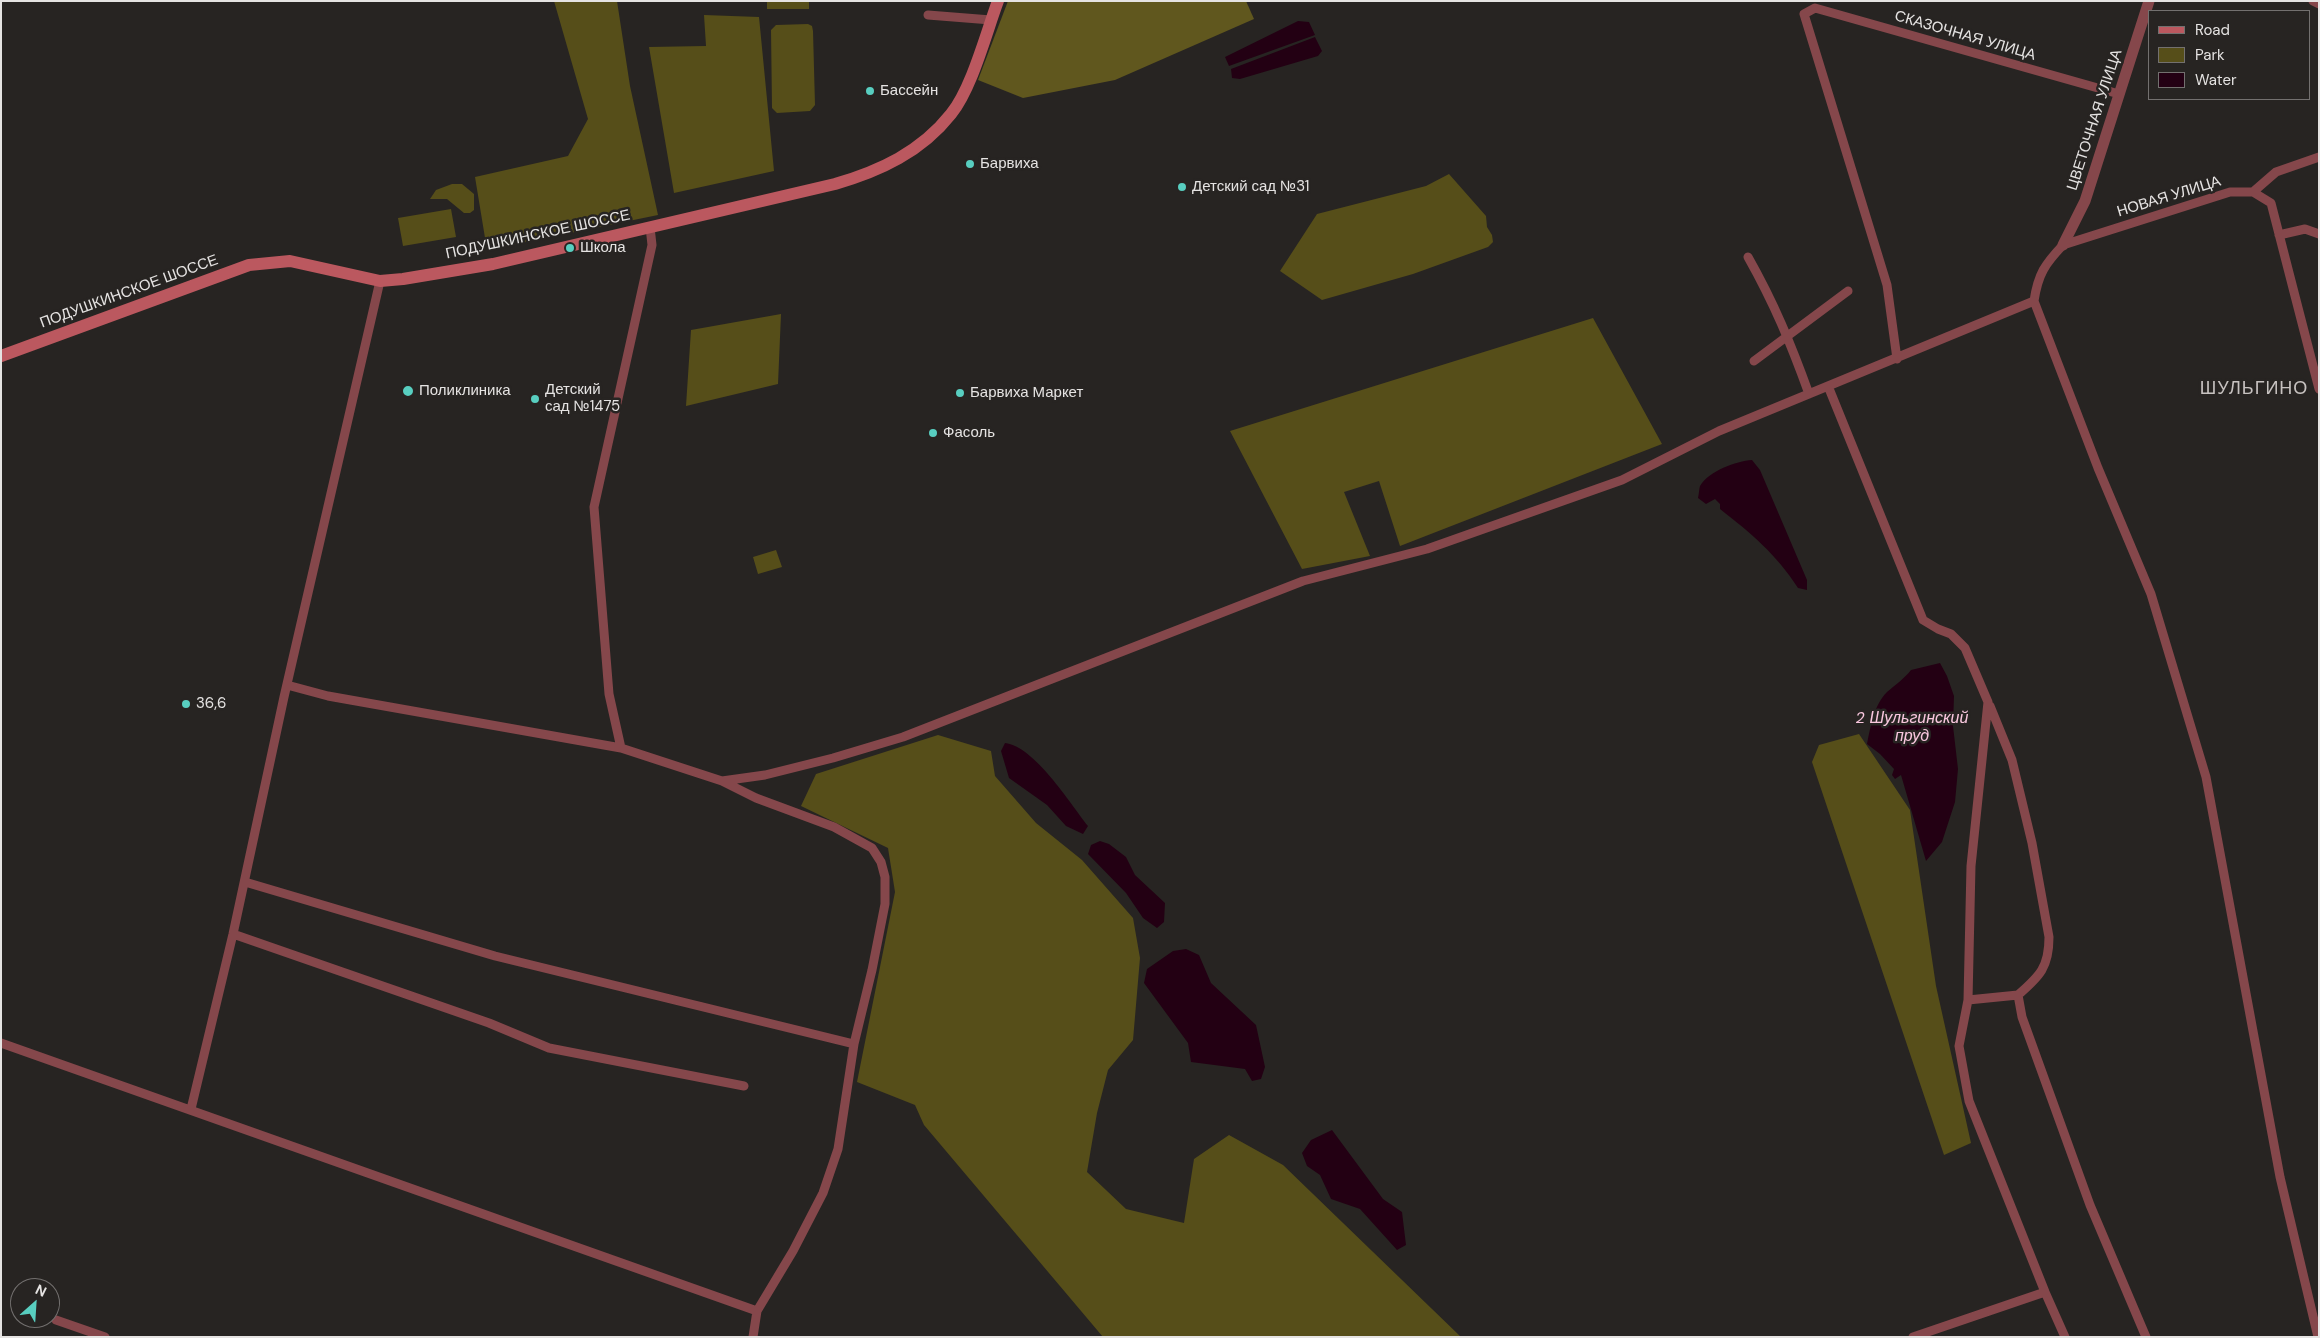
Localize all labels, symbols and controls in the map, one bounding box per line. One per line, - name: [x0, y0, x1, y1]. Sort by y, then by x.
- street label: СКАЗОЧНАЯ УЛИЦА: [1892, 7, 2038, 65]
- legend: [2148, 10, 2310, 100]
- text: Road: [2195, 20, 2230, 40]
- text: Park: [2195, 45, 2225, 65]
- street label: ЦВЕТОЧНАЯ УЛИЦА: [2064, 47, 2126, 193]
- text: Water: [2195, 70, 2236, 90]
- place label: Бассейн: [880, 82, 938, 100]
- marker: Бассейн: [864, 85, 876, 97]
- place label: Барвиха: [980, 155, 1039, 173]
- marker: Барвиха: [964, 158, 976, 170]
- street label: НОВАЯ УЛИЦА: [2115, 173, 2223, 221]
- place label: Детский сад №31: [1192, 178, 1309, 196]
- marker: Детский сад №31: [1176, 181, 1188, 193]
- street label: ПОДУШКИНСКОЕ ШОССЕ: [444, 207, 632, 263]
- place label: Школа: [580, 239, 626, 257]
- marker: Школа: [564, 242, 576, 254]
- street label: ПОДУШКИНСКОЕ ШОССЕ: [37, 251, 221, 333]
- district label: ШУЛЬГИНО: [2199, 378, 2309, 400]
- place label: Детский сад №1475: [545, 381, 620, 416]
- place label: Поликлиника: [419, 382, 511, 400]
- marker: Поликлиника: [401, 384, 415, 398]
- place label: Барвиха Маркет: [970, 384, 1083, 402]
- marker: Барвиха Маркет: [954, 387, 966, 399]
- marker: Детский сад №1475: [529, 393, 541, 405]
- place label: Фасоль: [943, 424, 995, 442]
- marker: Фасоль: [927, 427, 939, 439]
- place label: 36,6: [196, 695, 226, 713]
- marker: 36,6: [180, 698, 192, 710]
- water label: 2 Шульгинский пруд: [1856, 709, 1968, 747]
- north arrow: [10, 1278, 60, 1328]
- text: N: [33, 1280, 50, 1301]

